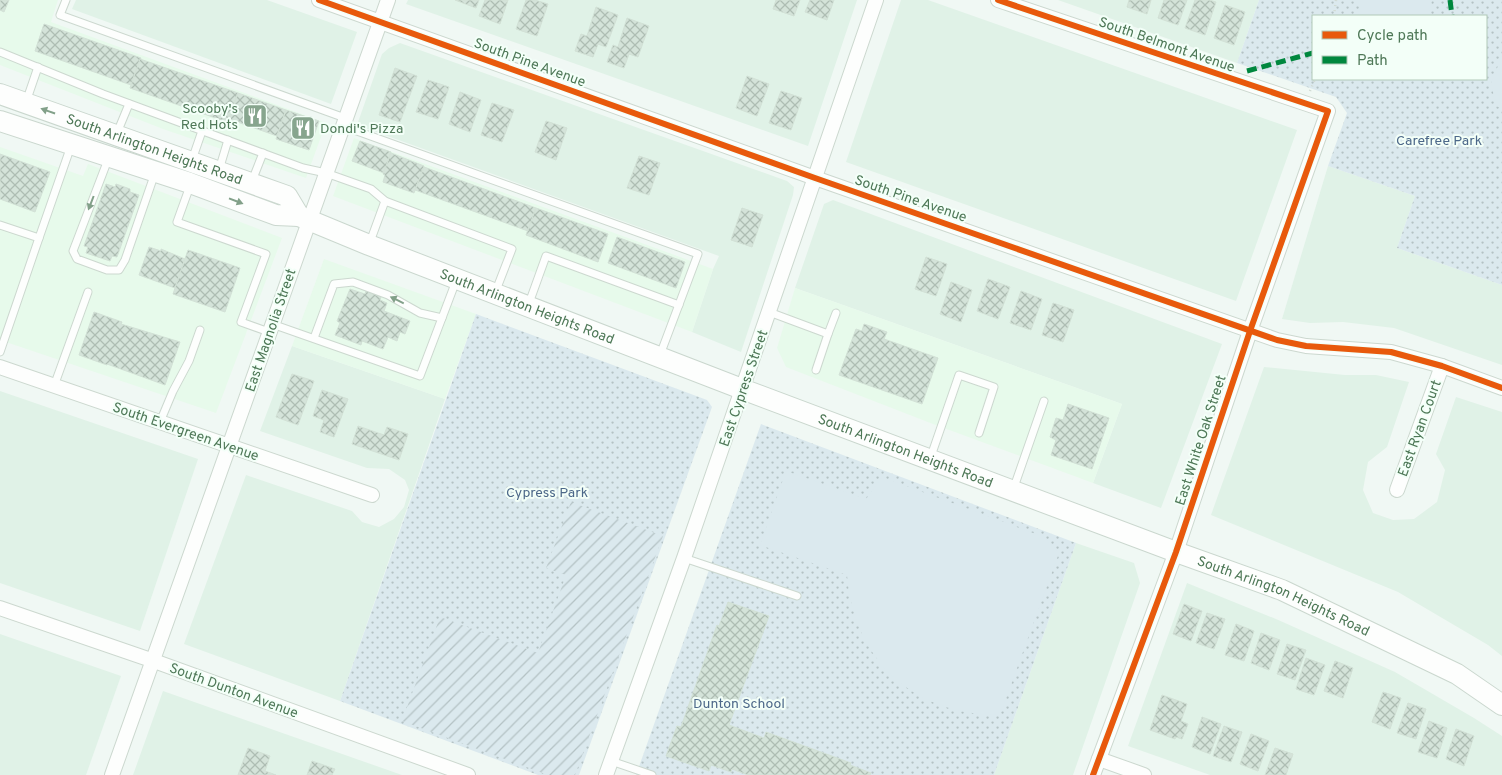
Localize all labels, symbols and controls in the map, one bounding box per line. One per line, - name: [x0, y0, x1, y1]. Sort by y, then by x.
- street label: South Belmont Avenue: [1096, 14, 1237, 77]
- legend: [1312, 15, 1487, 80]
- text: Cycle path: [1357, 27, 1428, 46]
- street label: South Pine Avenue: [471, 35, 588, 91]
- text: Path: [1357, 52, 1388, 71]
- place label: Scooby's Red Hots: [181, 101, 238, 134]
- restaurant icon: Scooby's Red Hots: [242, 103, 268, 129]
- one-way arrow: [41, 107, 56, 114]
- street label: South Arlington Heights Road: [64, 111, 244, 189]
- restaurant icon: Dondi's Pizza: [290, 115, 316, 141]
- place label: Dondi's Pizza: [320, 121, 403, 138]
- park label: Carefree Park: [1396, 133, 1482, 150]
- street label: South Pine Avenue: [852, 172, 969, 227]
- one-way arrow: [87, 195, 95, 210]
- one-way arrow: [229, 197, 244, 205]
- street label: South Arlington Heights Road: [437, 266, 616, 349]
- street label: East Magnolia Street: [242, 267, 301, 394]
- one-way arrow: [390, 296, 404, 304]
- street label: East Cypress Street: [716, 328, 772, 449]
- street label: East White Oak Street: [1172, 373, 1231, 508]
- street label: East Ryan Court: [1395, 378, 1446, 479]
- street label: South Evergreen Avenue: [110, 399, 261, 465]
- street label: South Arlington Heights Road: [815, 411, 995, 492]
- park label: Cypress Park: [506, 485, 588, 502]
- street label: South Arlington Heights Road: [1195, 553, 1372, 641]
- street label: South Dunton Avenue: [167, 660, 300, 723]
- park label: Dunton School: [693, 696, 785, 713]

